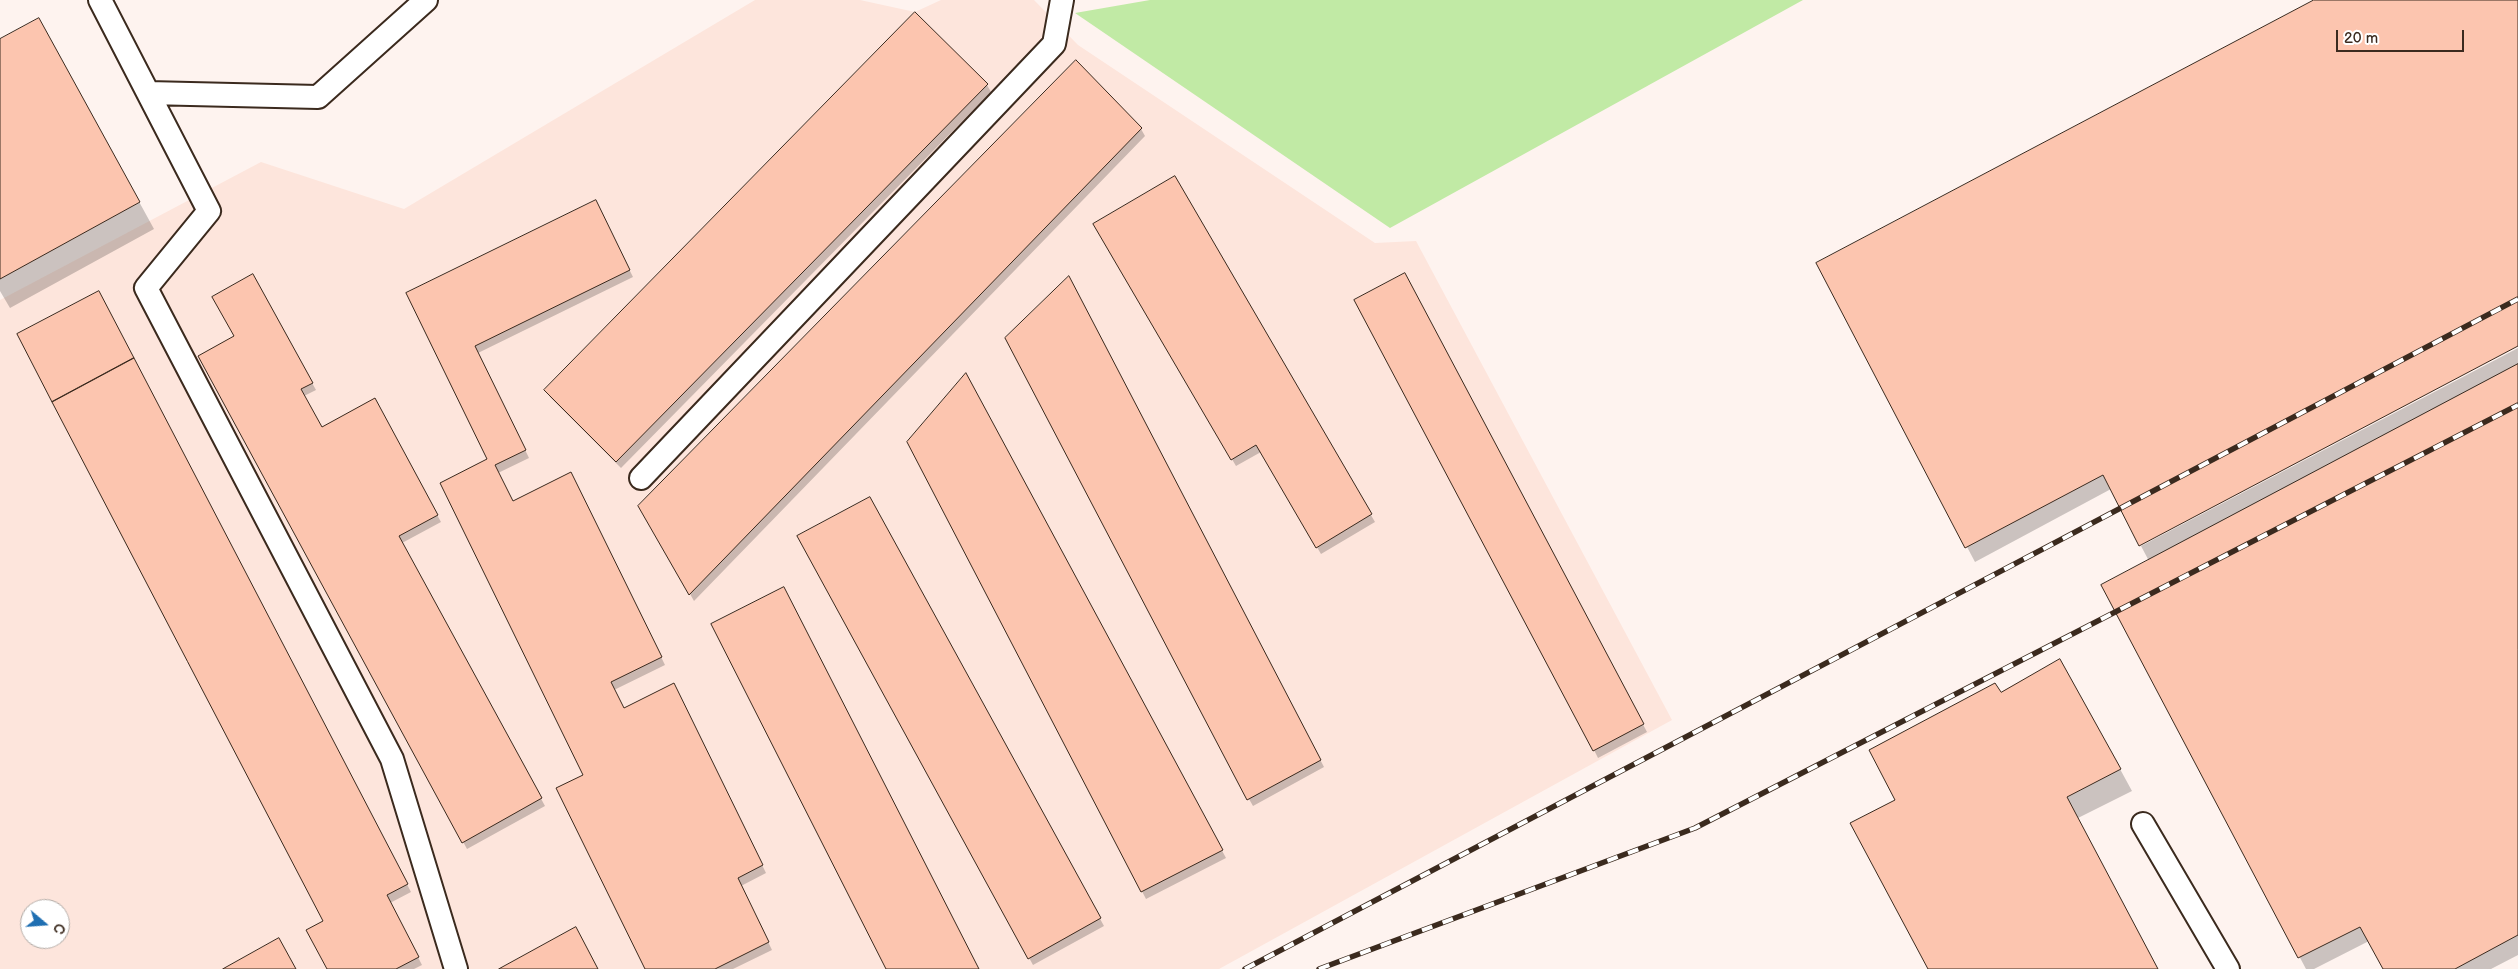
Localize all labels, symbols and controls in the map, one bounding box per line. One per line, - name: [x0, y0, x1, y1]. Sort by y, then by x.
- scale bar: [2338, 20, 2466, 52]
- text: 20 m: [2344, 29, 2378, 48]
- north arrow: [20, 899, 70, 949]
- text: С: [49, 921, 68, 936]

